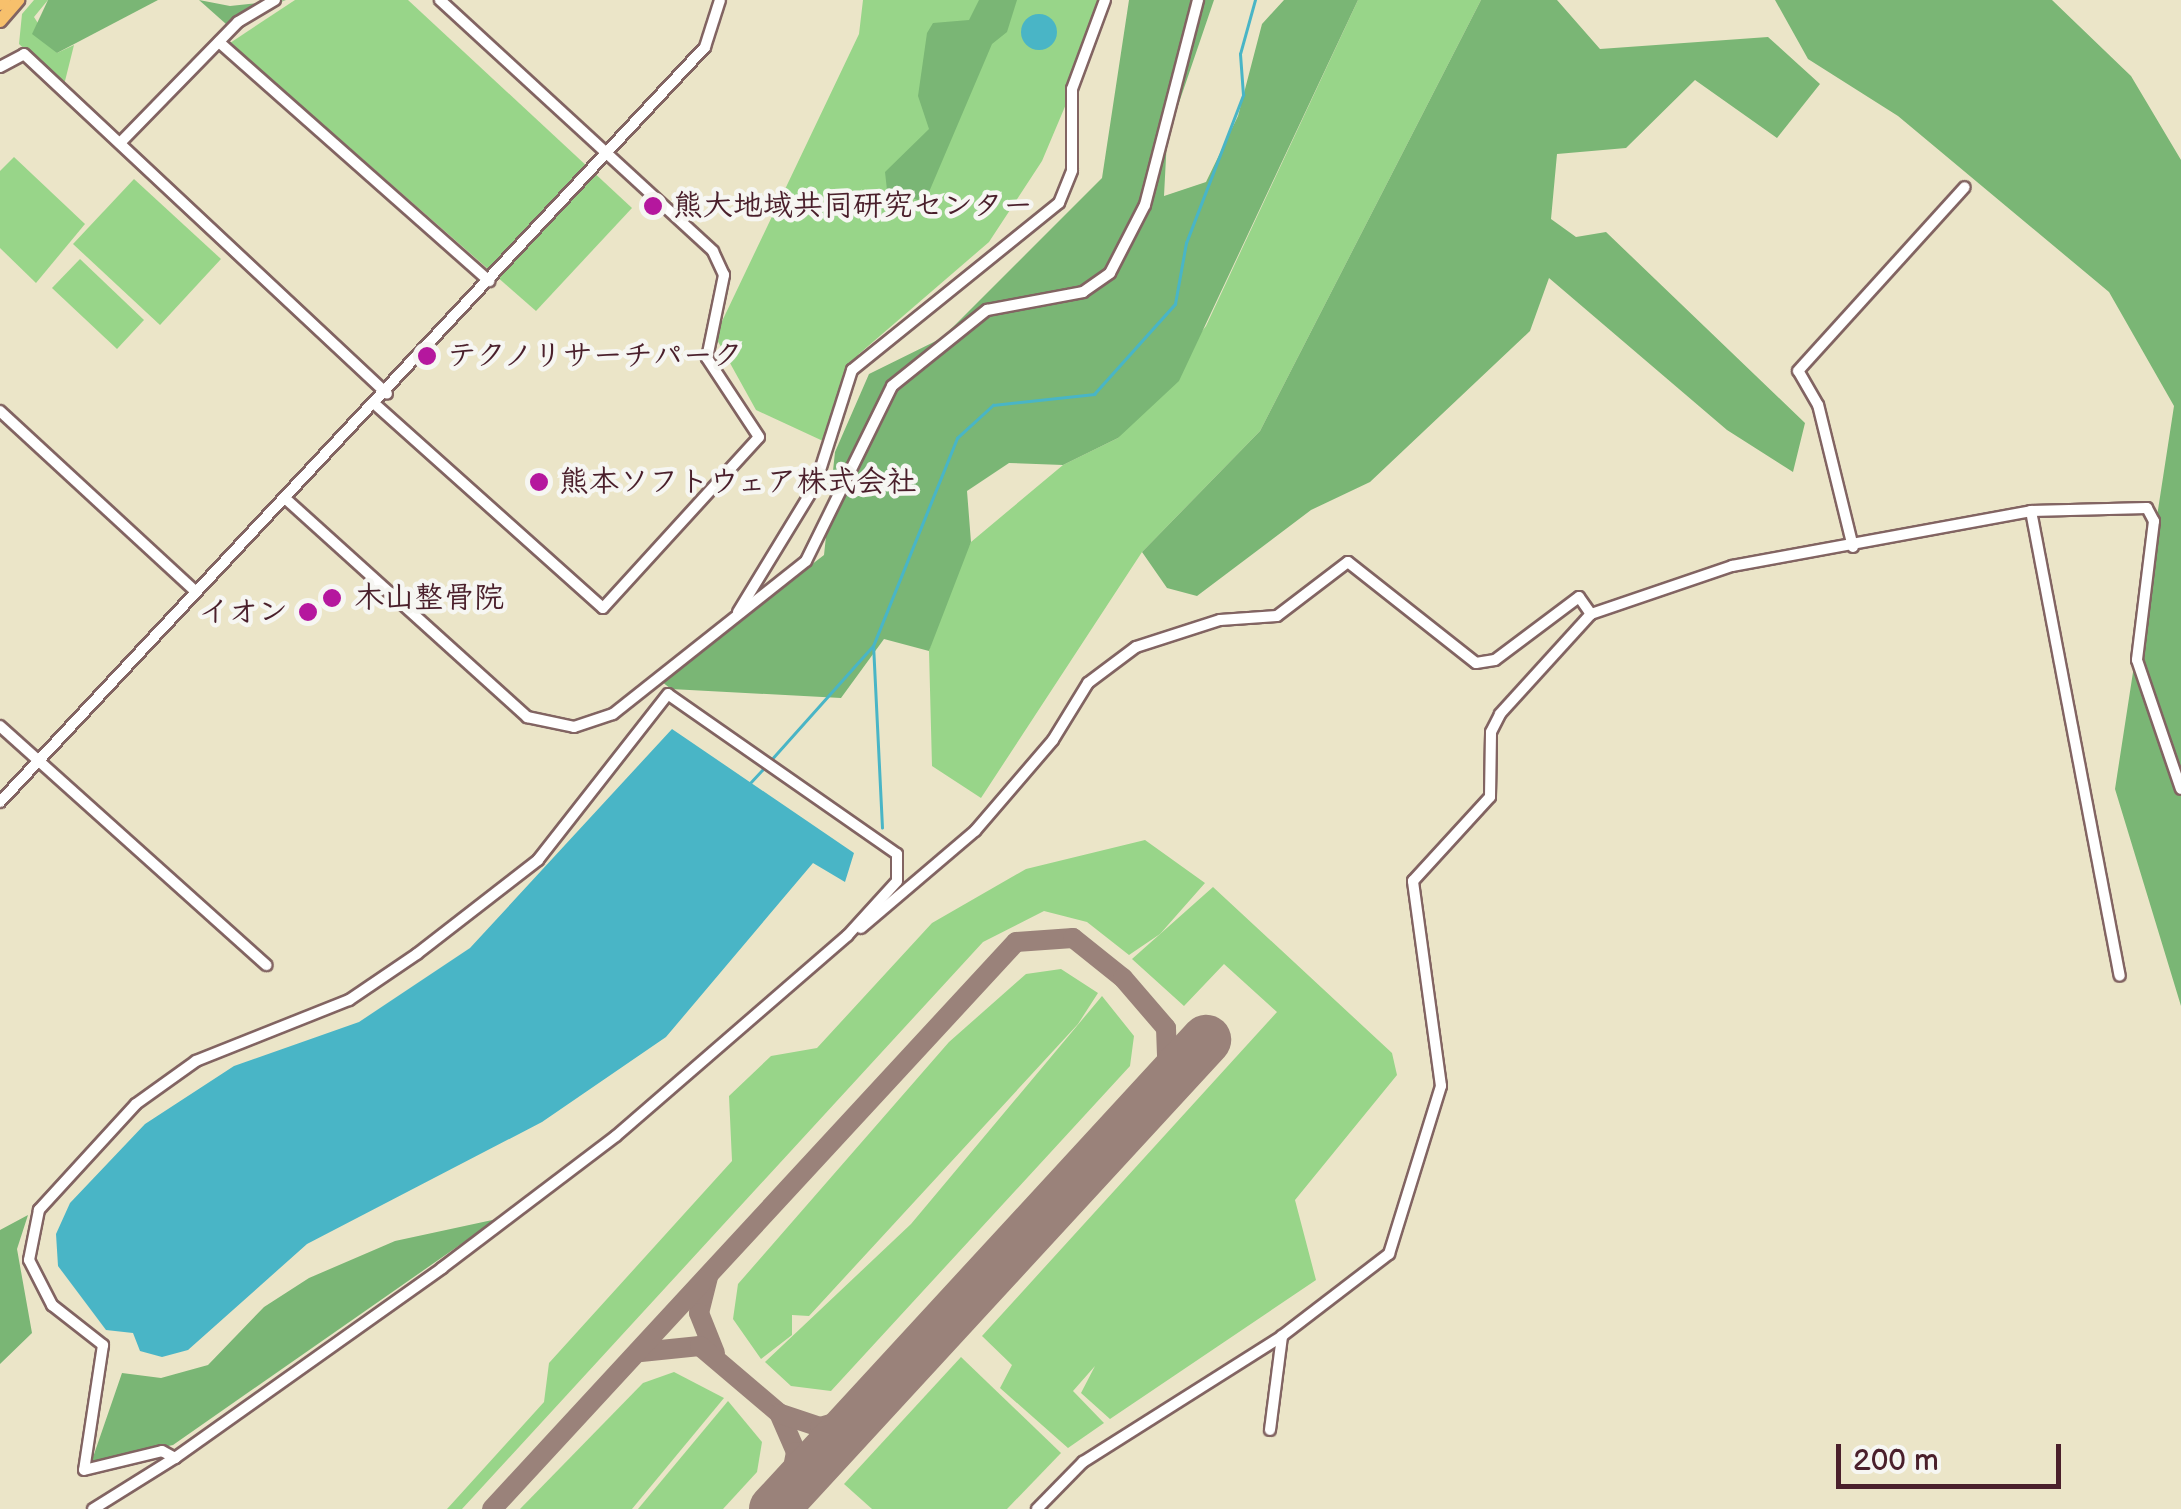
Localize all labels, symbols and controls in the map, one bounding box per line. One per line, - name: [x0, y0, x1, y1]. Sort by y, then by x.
- place label: 熊大地域共同研究センター: [673, 188, 1033, 224]
- marker: 熊大地域共同研究センター: [642, 195, 664, 217]
- place label: テクノリサーチパーク: [447, 338, 747, 374]
- marker: テクノリサーチパーク: [416, 345, 438, 367]
- place label: 熊本ソフトウェア株式会社: [559, 464, 919, 500]
- marker: 熊本ソフトウェア株式会社: [528, 471, 550, 493]
- place label: 木山整骨院: [354, 580, 504, 616]
- marker: 木山整骨院: [319, 585, 345, 611]
- place label: イオン: [198, 594, 288, 630]
- marker: イオン: [297, 601, 319, 623]
- scale bar: [1841, 1424, 2066, 1486]
- text: 200 m: [1853, 1443, 1939, 1479]

